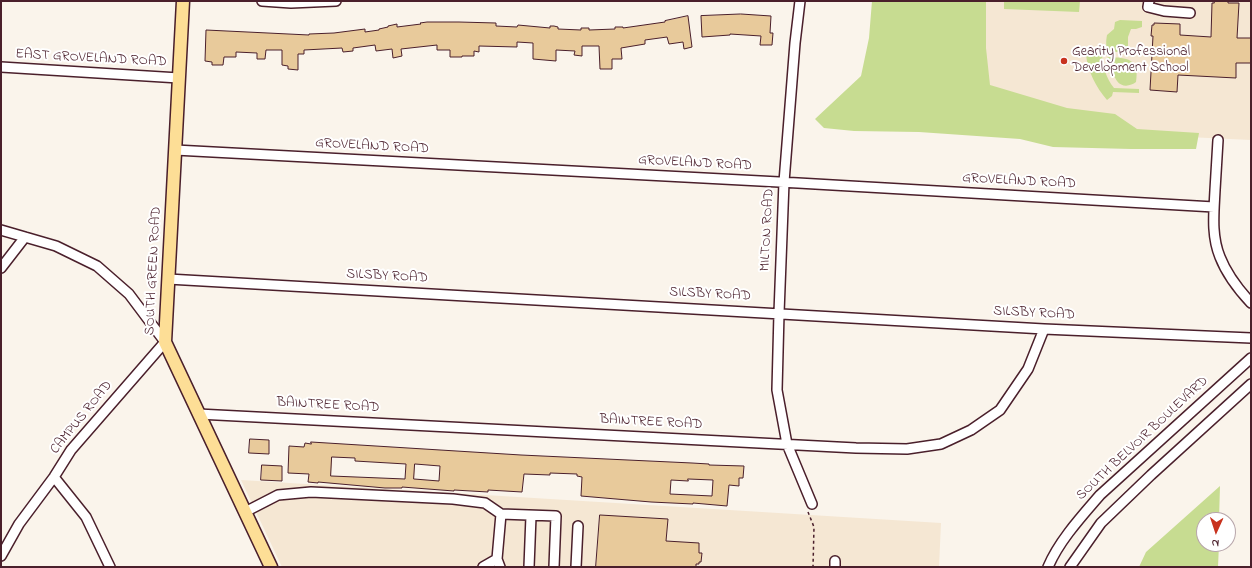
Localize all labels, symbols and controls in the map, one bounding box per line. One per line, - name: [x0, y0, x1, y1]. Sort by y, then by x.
- place label: Gearity Professional Development School: [1072, 45, 1190, 78]
- street label: EAST GROVELAND ROAD: [15, 47, 167, 71]
- marker: Gearity Professional Development School: [1059, 56, 1069, 66]
- street label: GROVELAND ROAD: [315, 136, 429, 158]
- street label: GROVELAND ROAD: [638, 153, 752, 175]
- street label: GROVELAND ROAD: [962, 171, 1076, 193]
- street label: MILTON ROAD: [757, 188, 779, 272]
- street label: SOUTH GREEN ROAD: [142, 206, 166, 336]
- street label: SILSBY ROAD: [346, 266, 428, 288]
- street label: SILSBY ROAD: [669, 284, 751, 306]
- street label: SILSBY ROAD: [993, 303, 1075, 325]
- street label: SOUTH BELVOIR BOULEVARD: [1073, 373, 1213, 505]
- street label: CAMPUS ROAD: [47, 378, 117, 458]
- street label: BAINTREE ROAD: [276, 395, 380, 417]
- street label: BAINTREE ROAD: [599, 412, 703, 434]
- north arrow: [1196, 512, 1236, 552]
- text: N: [1211, 535, 1220, 551]

